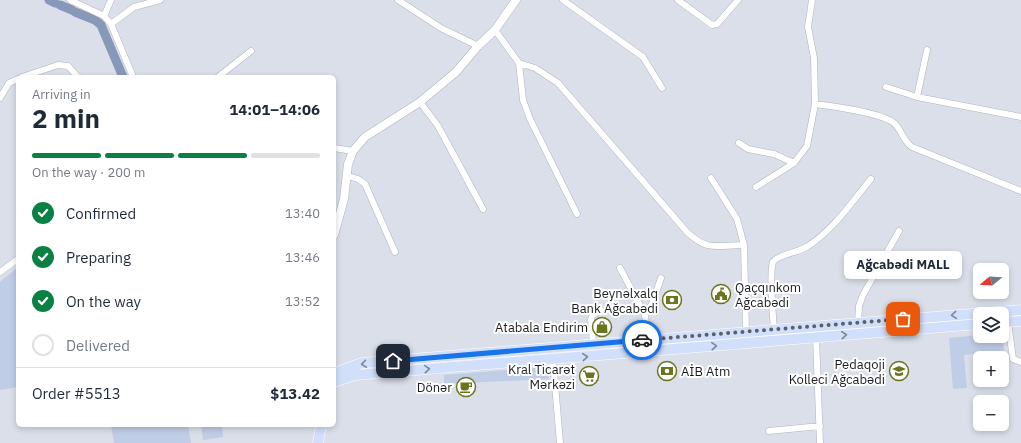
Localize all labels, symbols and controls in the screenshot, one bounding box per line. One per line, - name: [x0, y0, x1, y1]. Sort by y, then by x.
- text: Arriving in: [32, 86, 91, 103]
- text: 14:01–14:06: [229, 100, 320, 119]
- text: 2 min: [32, 101, 100, 135]
- text: On the way · 200 m: [32, 164, 145, 181]
- icon: check: [32, 202, 54, 224]
- text: Confirmed: [66, 204, 136, 223]
- text: 13:40: [285, 205, 320, 222]
- icon: check: [32, 246, 54, 268]
- text: Preparing: [66, 248, 131, 267]
- text: 13:46: [285, 249, 320, 266]
- callout: Ağcabədi MALL: [844, 251, 962, 279]
- text: Ağcabədi MALL: [856, 256, 950, 273]
- north arrow: [973, 263, 1009, 299]
- map controls: [973, 263, 1009, 431]
- place label: Qaçqınkom Ağcabədi: [735, 279, 801, 311]
- public building icon: Qaçqınkom Ağcabədi: [710, 283, 732, 305]
- place label: Beynəlxalq Bank Ağcabədi: [571, 285, 658, 317]
- bank icon: Beynəlxalq Bank Ağcabədi: [661, 289, 683, 311]
- icon: check: [32, 290, 54, 312]
- text: On the way: [66, 292, 141, 311]
- text: 13:52: [285, 293, 320, 310]
- pin: [886, 302, 920, 336]
- button: layers: [973, 307, 1009, 343]
- icon: bag: [892, 308, 914, 330]
- one-way arrow: [951, 310, 957, 319]
- shop icon: Atabala Endirim: [591, 316, 613, 338]
- place label: Atabala Endirim: [495, 319, 588, 336]
- courier: [622, 320, 662, 360]
- icon: car: [631, 329, 653, 351]
- one-way arrow: [841, 331, 847, 340]
- text: Delivered: [66, 336, 130, 355]
- one-way arrow: [711, 342, 717, 351]
- pin: [376, 344, 410, 378]
- icon: home: [382, 350, 404, 372]
- button: +: [973, 351, 1009, 387]
- one-way arrow: [582, 352, 588, 361]
- place label: Pedaqoji Kolleci Ağcabədi: [789, 356, 885, 388]
- one-way arrow: [361, 359, 367, 368]
- bank icon: AİB Atm: [656, 360, 678, 382]
- school or university icon: Pedaqoji Kolleci Ağcabədi: [888, 360, 910, 382]
- place label: Kral Ticarət Mərkəzi: [508, 361, 575, 393]
- place label: AİB Atm: [681, 363, 730, 380]
- one-way arrow: [424, 365, 430, 374]
- supermarket icon: Kral Ticarət Mərkəzi: [578, 365, 600, 387]
- cafe icon: Dönər: [455, 376, 477, 398]
- place label: Dönər: [417, 379, 452, 396]
- text: Order #5513: [32, 384, 121, 403]
- text: $13.42: [270, 384, 320, 403]
- button: −: [973, 395, 1009, 431]

